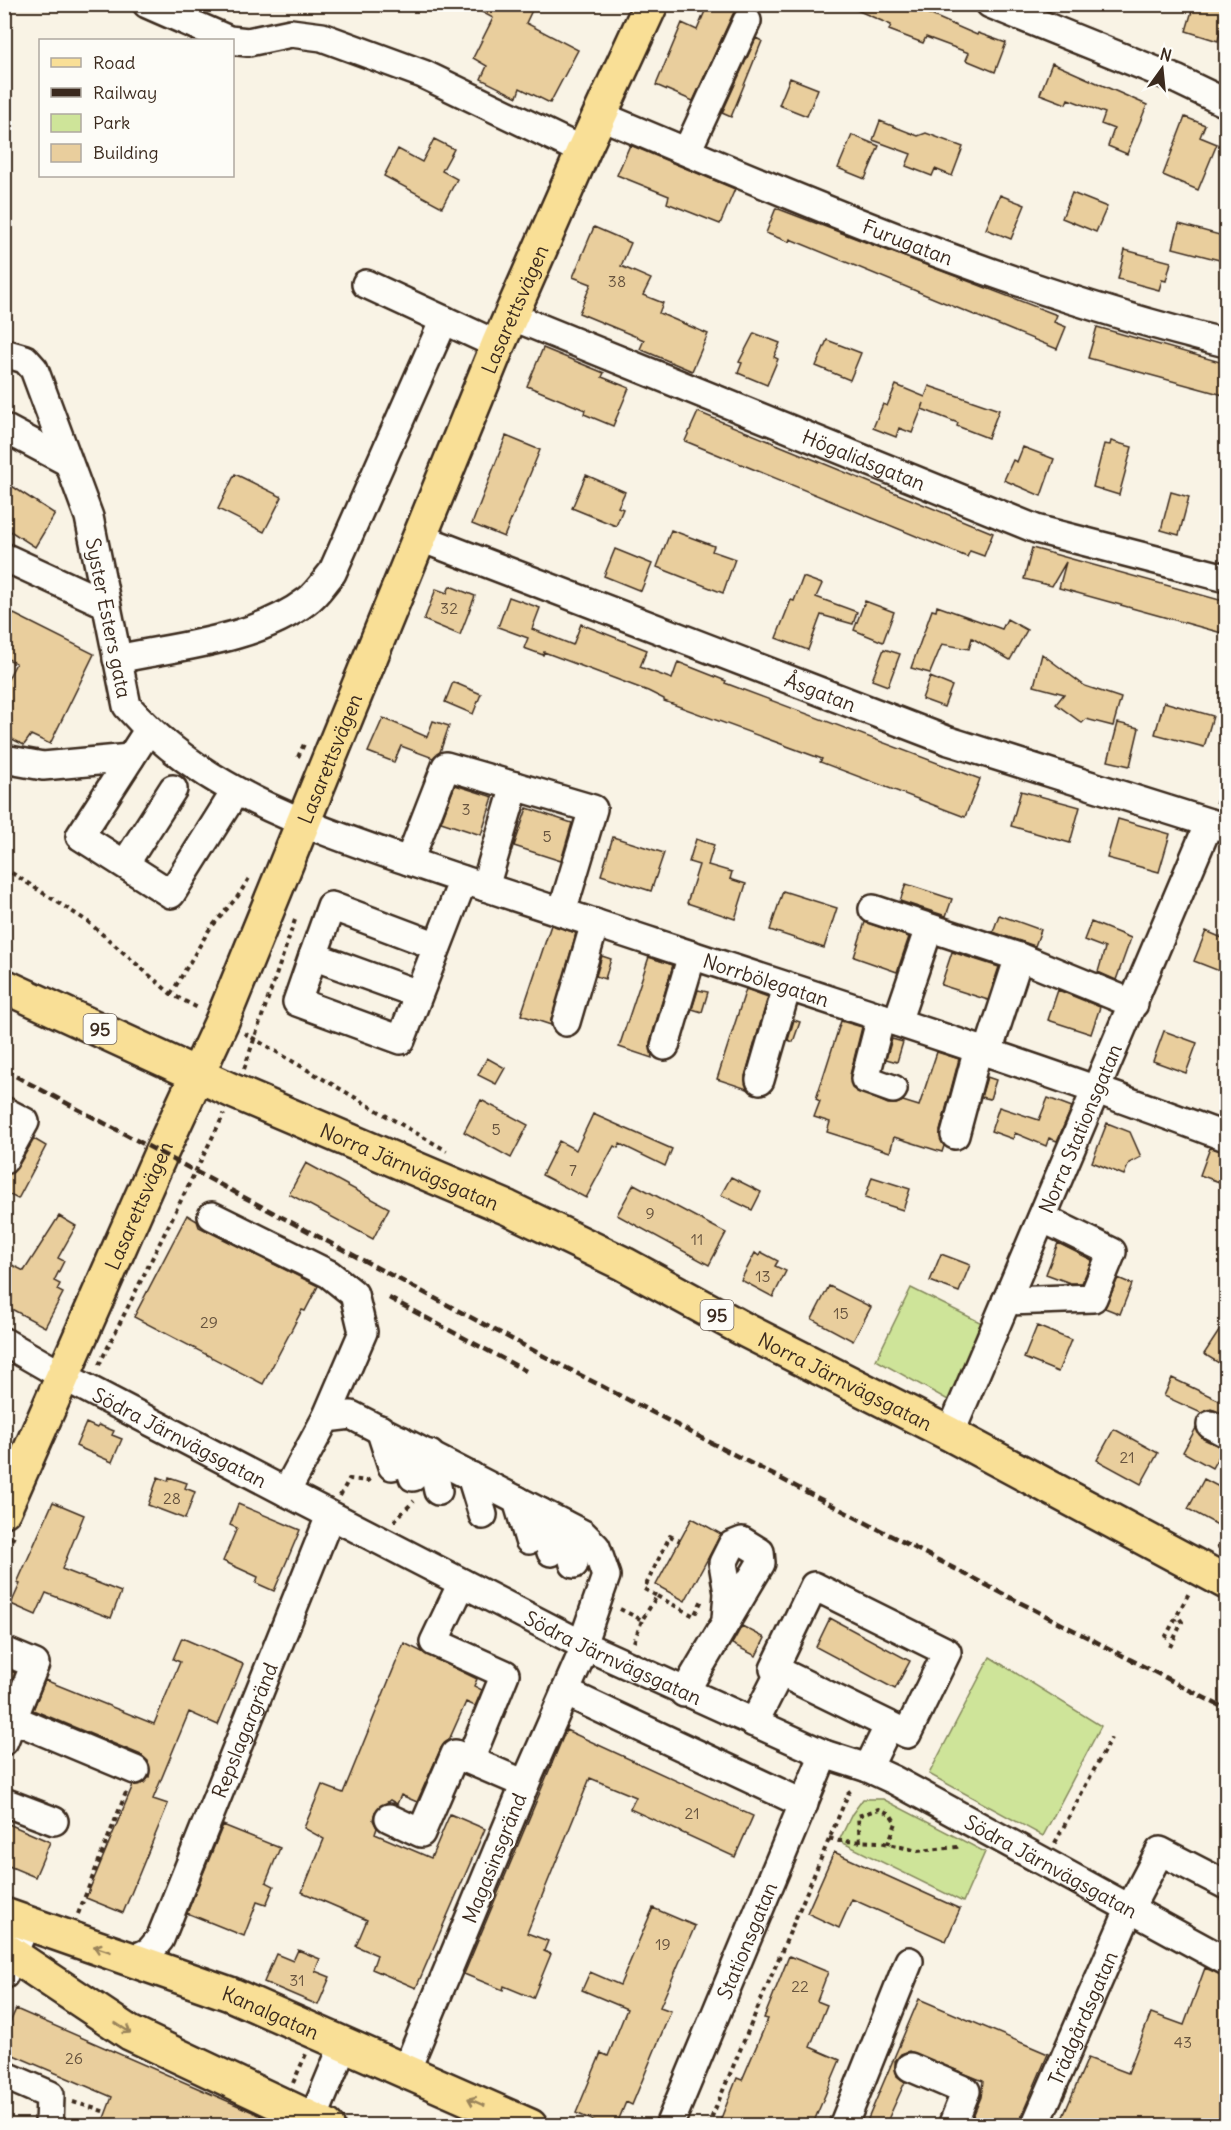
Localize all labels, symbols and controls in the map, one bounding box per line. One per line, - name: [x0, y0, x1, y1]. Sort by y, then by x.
- legend: [39, 39, 234, 177]
- north arrow: [1132, 39, 1192, 99]
- text: N: [1158, 43, 1174, 66]
- text: Road: [93, 51, 136, 74]
- text: Railway: [93, 81, 157, 104]
- text: Park: [93, 111, 130, 134]
- text: Building: [93, 141, 158, 164]
- street label: Furugatan: [859, 213, 957, 270]
- street label: Lasarettsvägen: [475, 241, 553, 377]
- house number: 38: [608, 271, 626, 291]
- street label: Högalidsgatan: [799, 423, 929, 495]
- street label: Syster Esters gata: [81, 536, 138, 700]
- house number: 32: [440, 598, 458, 618]
- street label: Åsgatan: [781, 667, 860, 717]
- street label: Lasarettsvägen: [292, 690, 367, 827]
- house number: 3: [461, 799, 471, 819]
- house number: 5: [542, 826, 552, 846]
- street label: Norrbölegatan: [700, 947, 832, 1012]
- road number: 95: [84, 1014, 116, 1044]
- street label: Norra Stationsgatan: [1033, 1040, 1127, 1217]
- street label: Norra Järnvägsgatan: [317, 1117, 503, 1215]
- house number: 5: [491, 1119, 501, 1139]
- street label: Lasarettsvägen: [99, 1137, 177, 1273]
- house number: 7: [569, 1160, 577, 1180]
- house number: 9: [645, 1203, 655, 1223]
- house number: 11: [691, 1229, 703, 1249]
- house number: 13: [755, 1266, 771, 1286]
- road number: 95: [700, 1300, 734, 1330]
- house number: 15: [833, 1303, 849, 1323]
- house number: 29: [200, 1312, 218, 1332]
- street label: Norra Järnvägsgatan: [754, 1326, 937, 1435]
- street label: Södra Järnvägsgatan: [89, 1381, 271, 1493]
- house number: 21: [1119, 1447, 1135, 1467]
- house number: 28: [163, 1488, 181, 1508]
- street label: Södra Järnvägsgatan: [520, 1605, 706, 1710]
- street label: Repslagargränd: [206, 1658, 283, 1801]
- street label: Magasinsgränd: [457, 1789, 532, 1927]
- house number: 21: [684, 1803, 700, 1823]
- street label: Södra Järnvägsgatan: [961, 1809, 1142, 1923]
- street label: Stationsgatan: [711, 1878, 782, 2003]
- house number: 19: [655, 1934, 671, 1954]
- one-way arrow: [93, 1943, 112, 1954]
- street label: Trädgårdsgatan: [1042, 1947, 1122, 2089]
- house number: 31: [289, 1970, 305, 1990]
- house number: 22: [791, 1976, 809, 1996]
- street label: Kanalgatan: [219, 1980, 323, 2044]
- one-way arrow: [114, 2022, 131, 2034]
- house number: 43: [1174, 2032, 1192, 2052]
- house number: 26: [65, 2048, 83, 2068]
- one-way arrow: [468, 2096, 486, 2107]

